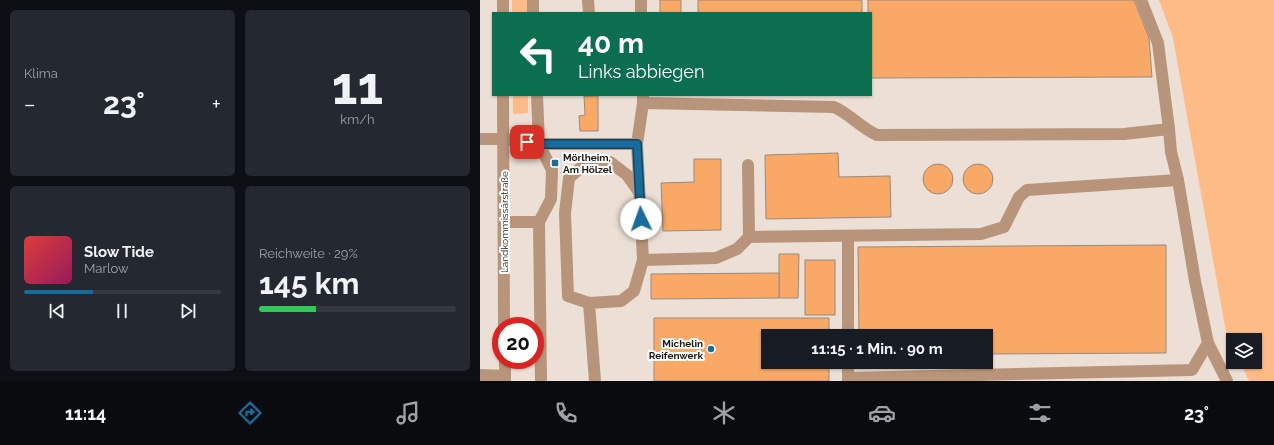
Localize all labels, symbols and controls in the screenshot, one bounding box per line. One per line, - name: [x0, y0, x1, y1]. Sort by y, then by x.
- text: 40 m: [578, 27, 644, 60]
- icon: left: [512, 28, 564, 80]
- text: 11: [332, 55, 383, 116]
- text: Links abbiegen: [578, 61, 704, 82]
- text: Klima: [24, 66, 58, 81]
- text: 23°: [103, 86, 145, 121]
- text: −: [24, 91, 36, 117]
- text: +: [212, 91, 221, 117]
- text: km/h: [340, 112, 375, 127]
- pin: [510, 125, 544, 159]
- icon: arrive: [516, 131, 538, 153]
- place label: Mörlheim, Am Hölzel: [563, 152, 613, 175]
- marker: Mörlheim, Am Hölzel: [550, 158, 560, 168]
- street label: Landkommissärstraße: [499, 171, 510, 273]
- position arrow: [620, 198, 662, 240]
- text: Slow Tide: [84, 243, 154, 261]
- text: Reichweite · 29%: [259, 246, 358, 261]
- text: Marlow: [84, 261, 129, 276]
- text: 145 km: [259, 266, 359, 301]
- icon: previous: [46, 300, 68, 322]
- icon: pause: [111, 300, 133, 322]
- icon: next: [177, 300, 199, 322]
- speed limit sign: 20: [492, 317, 544, 369]
- map controls: [1226, 333, 1262, 369]
- button: layers: [1226, 333, 1262, 369]
- place label: Michelin Reifenwerk: [649, 338, 703, 361]
- text: 11:15 · 1 Min. · 90 m: [811, 340, 943, 358]
- marker: Michelin Reifenwerk: [706, 344, 716, 354]
- icon: directions: [236, 399, 264, 427]
- icon: music: [394, 399, 422, 427]
- icon: phone: [552, 399, 580, 427]
- icon: climate: [710, 399, 738, 427]
- icon: car: [868, 399, 896, 427]
- icon: filters: [1026, 399, 1054, 427]
- text: 11:14: [65, 403, 106, 424]
- text: 23°: [1184, 403, 1209, 424]

